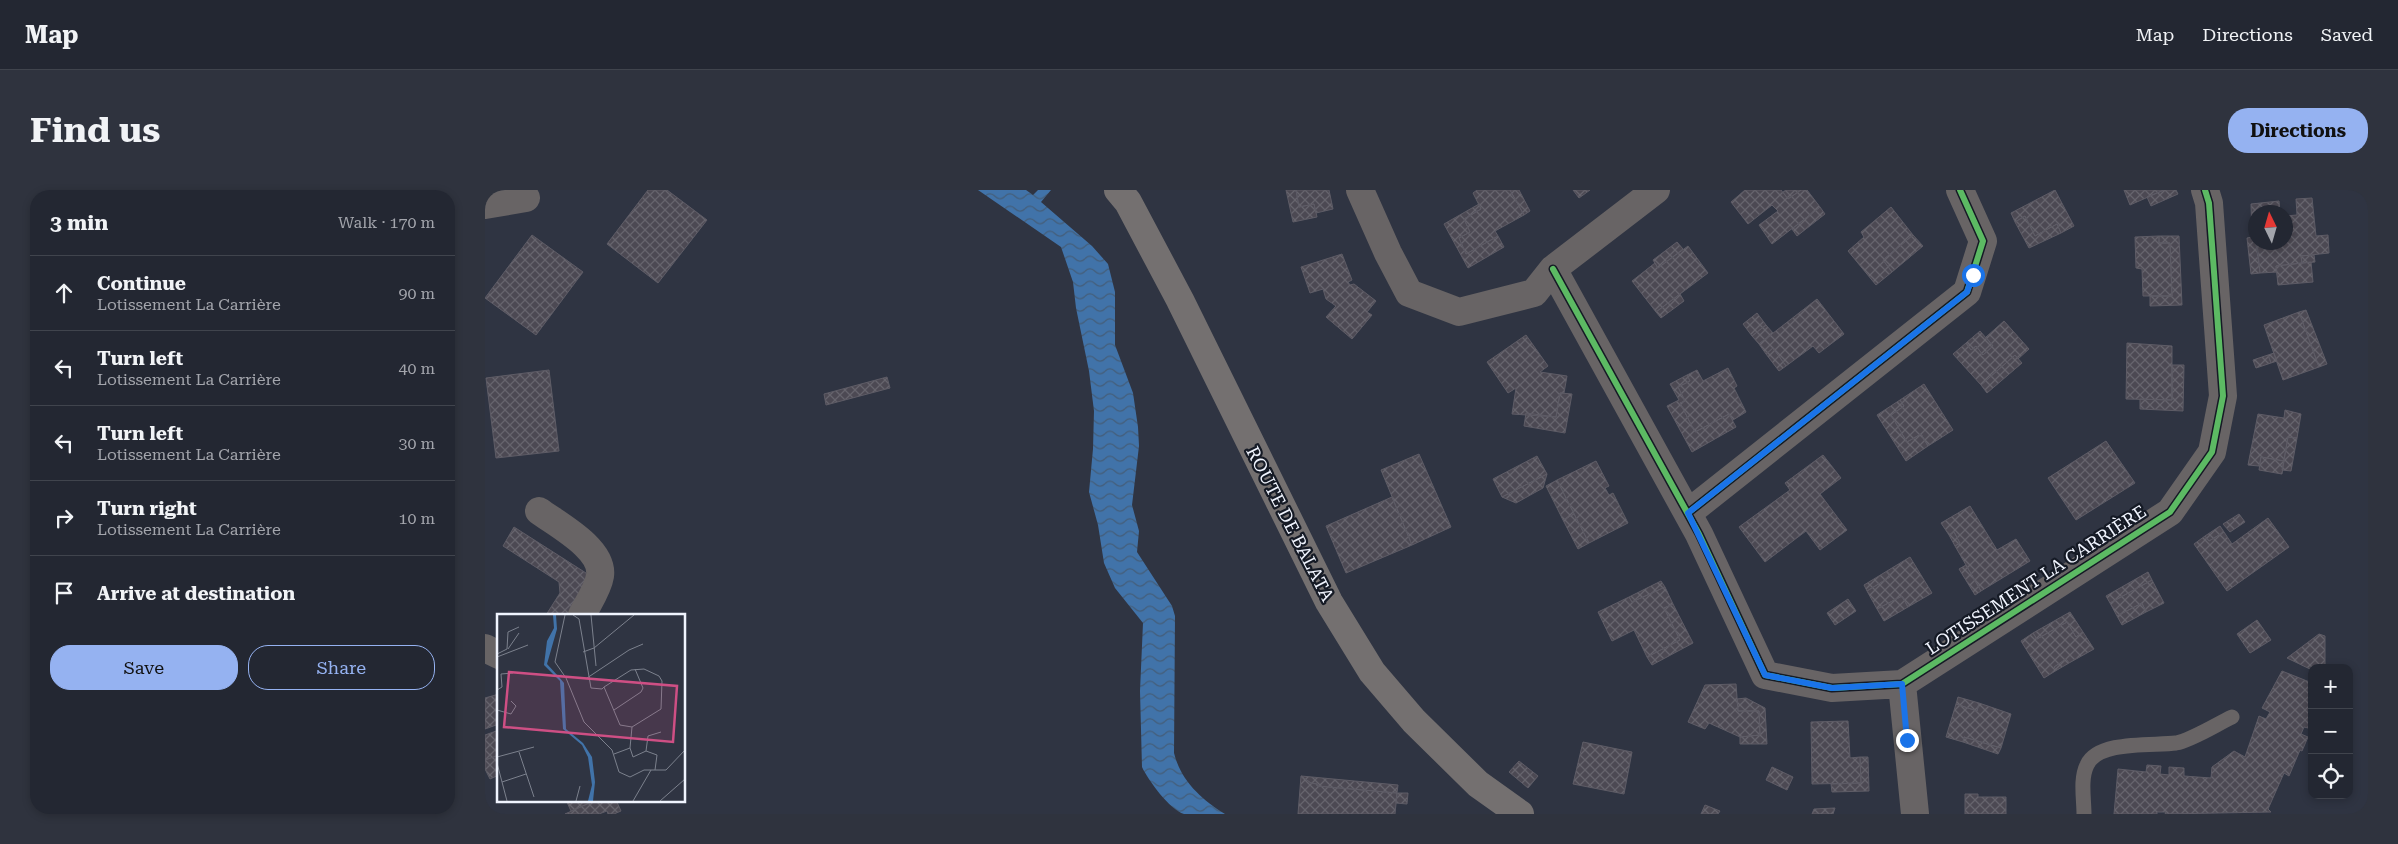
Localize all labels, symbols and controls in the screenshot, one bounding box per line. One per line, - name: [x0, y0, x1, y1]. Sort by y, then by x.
- text: Map: [25, 21, 79, 49]
- text: Map: [2136, 24, 2174, 45]
- text: Directions: [2202, 24, 2293, 45]
- text: Saved: [2321, 24, 2373, 45]
- button: Directions: [2228, 108, 2368, 153]
- text: Find us: [30, 110, 160, 151]
- north arrow: [2248, 205, 2293, 250]
- text: 3 min: [50, 211, 108, 235]
- text: Walk · 170 m: [338, 213, 435, 232]
- route start: [1962, 264, 1985, 287]
- text: Continue: [97, 272, 186, 295]
- icon: ahead: [50, 279, 78, 307]
- text: 90 m: [398, 284, 435, 303]
- text: Lotissement La Carrière: [97, 295, 281, 314]
- text: Turn left: [97, 347, 183, 370]
- icon: left: [50, 354, 78, 382]
- text: 40 m: [398, 359, 435, 378]
- text: Lotissement La Carrière: [97, 370, 281, 389]
- text: Turn left: [97, 422, 183, 445]
- icon: left: [50, 429, 78, 457]
- text: 30 m: [398, 434, 435, 453]
- street label: ROUTE DE BALATA: [1242, 443, 1339, 605]
- text: Lotissement La Carrière: [97, 445, 281, 464]
- text: Turn right: [97, 497, 197, 520]
- street label: LOTISSEMENT LA CARRIÈRE: [1922, 500, 2150, 659]
- icon: right: [50, 504, 78, 532]
- text: 10 m: [398, 509, 435, 528]
- text: Lotissement La Carrière: [97, 520, 281, 539]
- icon: arrive: [50, 579, 78, 607]
- text: Arrive at destination: [97, 582, 295, 605]
- inset map: [497, 614, 685, 802]
- button: Save: [50, 645, 238, 690]
- button: Share: [248, 645, 435, 690]
- map controls: [2308, 664, 2353, 799]
- button: +: [2308, 664, 2353, 709]
- button: −: [2308, 709, 2353, 754]
- route end: [1896, 729, 1919, 752]
- button: locate: [2308, 754, 2353, 799]

